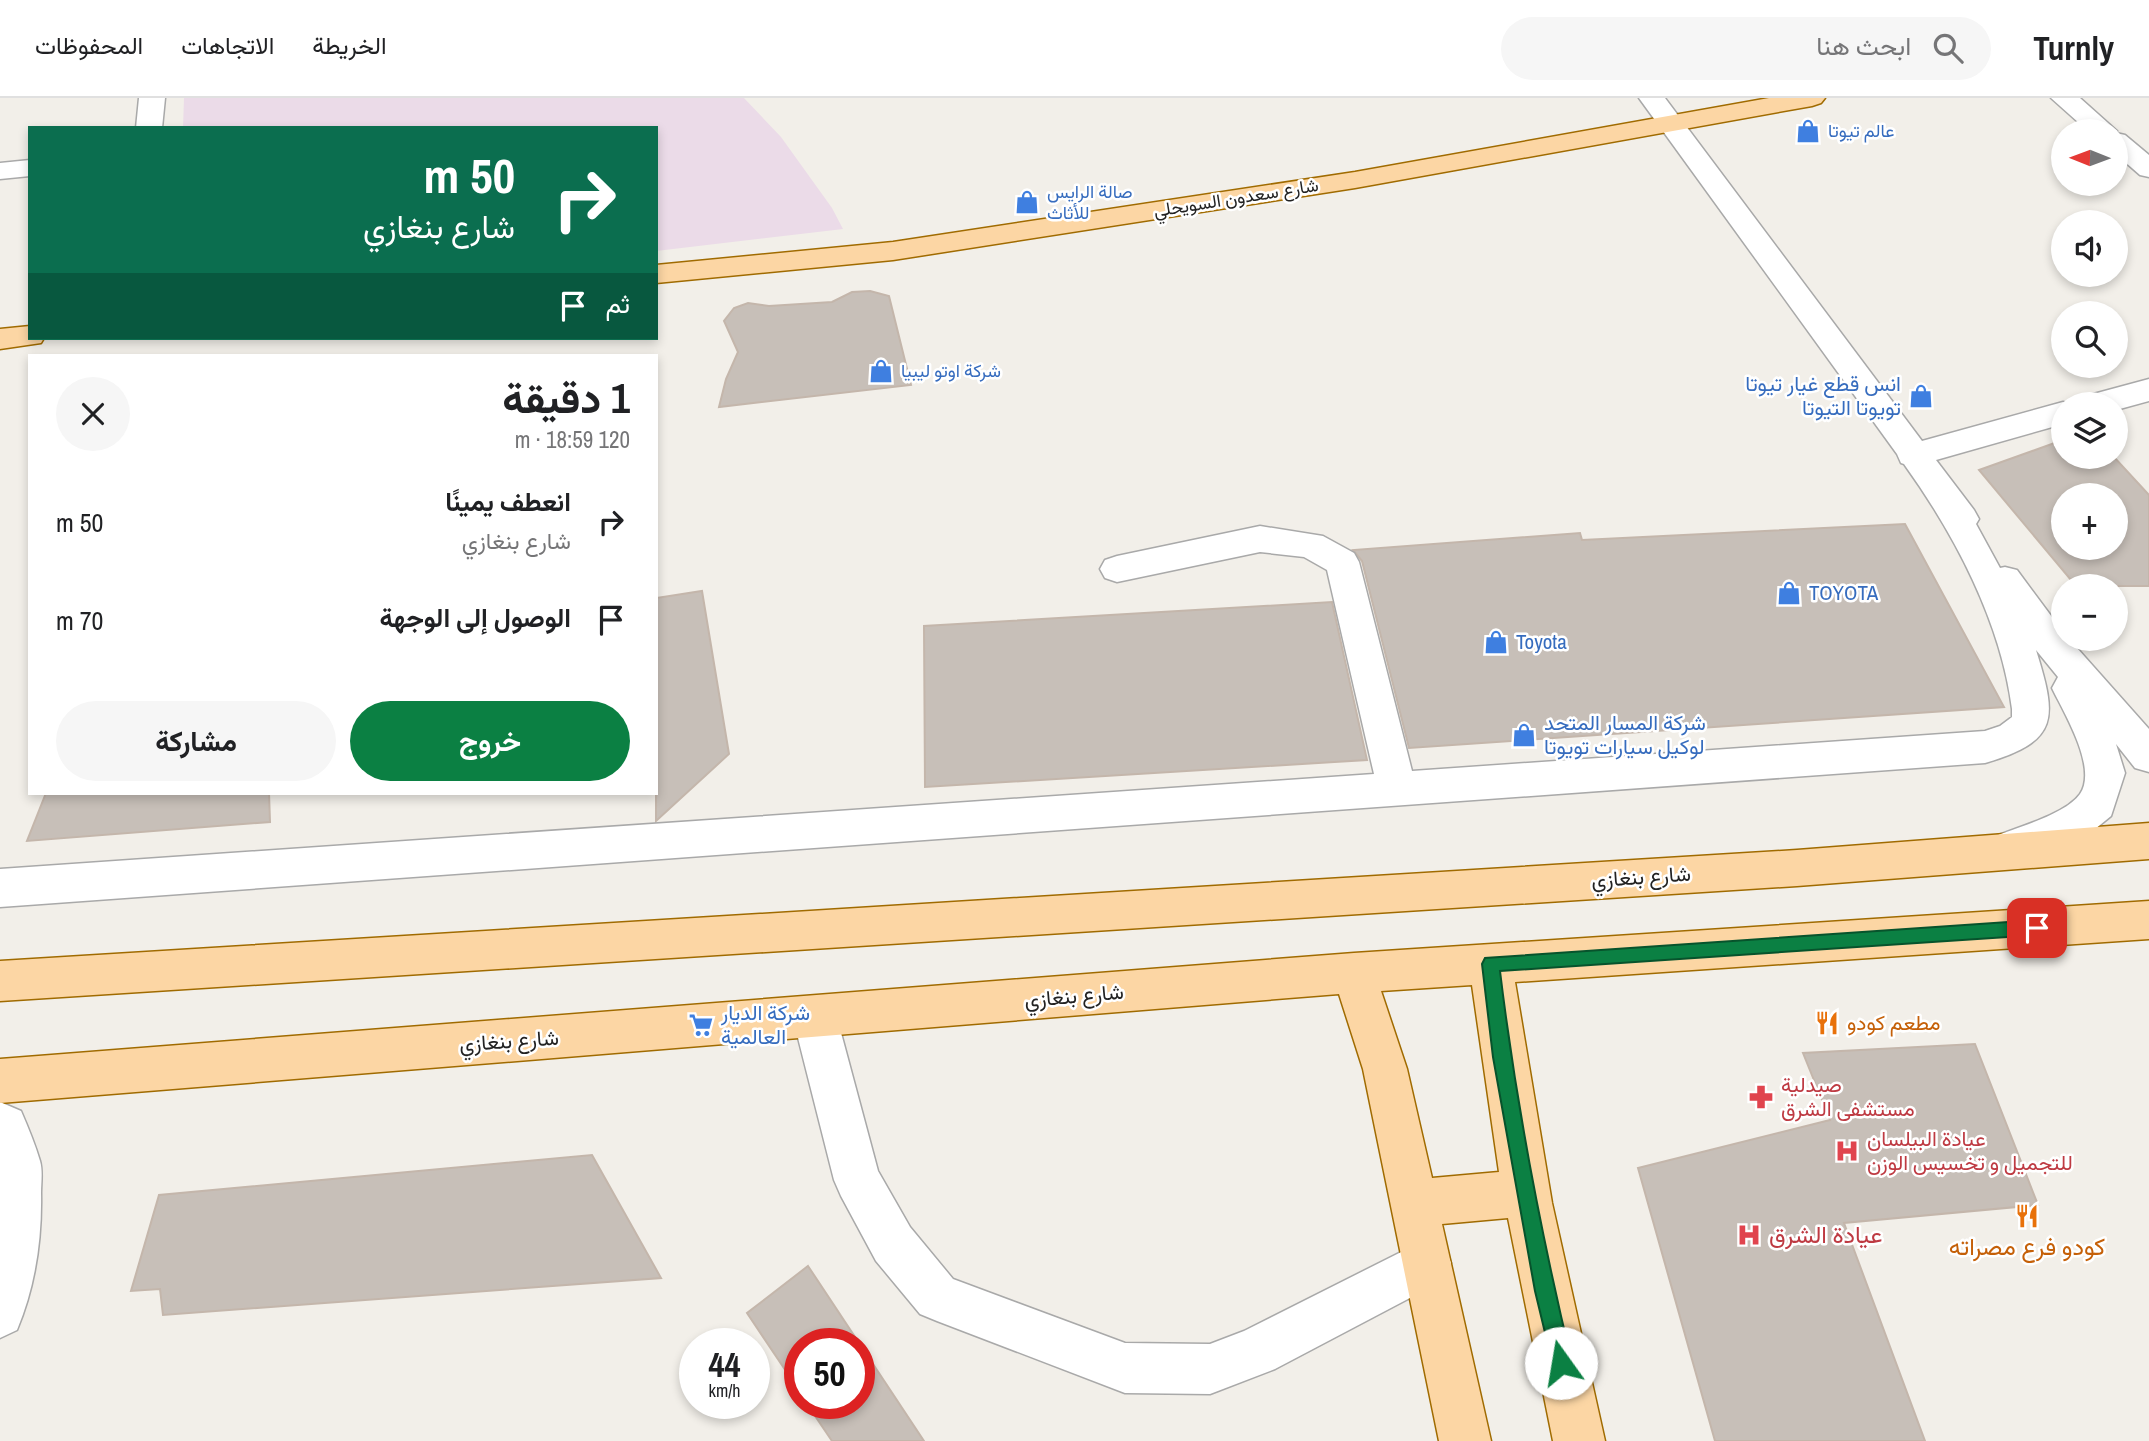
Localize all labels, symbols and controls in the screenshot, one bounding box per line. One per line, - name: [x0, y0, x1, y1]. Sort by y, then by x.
- search box: [1501, 17, 1991, 80]
- text: Turnly: [2033, 26, 2114, 70]
- text: ابحث هنا: [1816, 28, 1911, 63]
- text: المحفوظات: [35, 29, 143, 61]
- text: الاتجاهات: [181, 29, 274, 61]
- text: الخريطة: [312, 29, 387, 61]
- icon: search: [1929, 29, 1967, 67]
- shop icon: عالم تيوتا: [1794, 117, 1822, 145]
- place label: عالم تيوتا: [1828, 118, 1895, 143]
- north arrow: [2051, 119, 2128, 196]
- map controls: [2051, 119, 2128, 651]
- text: 50 m: [423, 142, 515, 208]
- icon: right: [539, 154, 630, 245]
- street label: شارع سعدون السويحلي: [1152, 172, 1321, 226]
- place label: صالة الرايس للأثاث: [1047, 179, 1133, 225]
- shop icon: صالة الرايس للأثاث: [1013, 188, 1041, 216]
- text: شارع بنغازي: [363, 205, 515, 248]
- button: sound: [2051, 210, 2128, 287]
- text: ثم: [606, 286, 630, 321]
- icon: arrive: [554, 287, 592, 325]
- button: search: [2051, 301, 2128, 378]
- shop icon: شركة اوتو ليبيا: [867, 357, 895, 385]
- place label: شركة اوتو ليبيا: [901, 358, 1001, 383]
- place label: انس قطع غيار تيوتا تويوتا التيوتا: [1745, 369, 1901, 422]
- text: 1 دقيقة: [502, 370, 630, 426]
- button: close: [56, 377, 130, 451]
- shop icon: انس قطع غيار تيوتا تويوتا التيوتا: [1907, 382, 1935, 410]
- button: layers: [2051, 392, 2128, 469]
- text: 120 m · 18:59: [515, 424, 630, 455]
- button: +: [2051, 483, 2128, 560]
- text: انعطف يمينًا: [445, 484, 571, 519]
- icon: right: [592, 503, 630, 541]
- text: 50 m: [56, 505, 103, 540]
- text: شارع بنغازي: [462, 525, 571, 556]
- button: −: [2051, 574, 2128, 651]
- place label: TOYOTA: [1809, 578, 1879, 607]
- shop icon: TOYOTA: [1775, 579, 1803, 607]
- text: الوصول إلى الوجهة: [379, 600, 571, 635]
- icon: arrive: [592, 601, 630, 639]
- text: 70 m: [56, 603, 103, 638]
- place label: Toyota: [1516, 627, 1567, 656]
- shop icon: Toyota: [1482, 628, 1510, 656]
- button: مشاركة: [56, 701, 336, 781]
- button: خروج: [350, 701, 630, 781]
- place label: شركة المسار المتحد لوكيل سيارات تويوتا: [1544, 708, 1706, 761]
- shop icon: شركة المسار المتحد لوكيل سيارات تويوتا: [1510, 721, 1538, 749]
- street label: شارع بنغازي: [1590, 859, 1692, 897]
- pin: [2007, 898, 2067, 958]
- icon: arrive: [2018, 909, 2056, 947]
- street label: شارع بنغازي: [1023, 977, 1125, 1017]
- place label: شركة الديار العالمية: [720, 998, 810, 1051]
- place label: مطعم كودو: [1847, 1008, 1941, 1037]
- restaurant icon: مطعم كودو: [1813, 1009, 1841, 1037]
- supermarket icon: شركة الديار العالمية: [687, 1011, 715, 1039]
- street label: شارع بنغازي: [458, 1023, 560, 1061]
- place label: صيدلية مستشفى الشرق: [1781, 1070, 1915, 1123]
- pharmacy icon: صيدلية مستشفى الشرق: [1747, 1083, 1775, 1111]
- place label: عيادة البيلسان للتجميل و تخسيس الوزن: [1867, 1124, 2073, 1177]
- hospital icon: عيادة البيلسان للتجميل و تخسيس الوزن: [1833, 1137, 1861, 1165]
- restaurant icon: كودو فرع مصراته: [2013, 1202, 2041, 1230]
- place label: عيادة الشرق: [1769, 1218, 1883, 1250]
- hospital icon: عيادة الشرق: [1735, 1221, 1763, 1249]
- place label: كودو فرع مصراته: [1949, 1230, 2105, 1263]
- position arrow: [1524, 1326, 1598, 1400]
- speed limit sign: 50: [784, 1328, 875, 1419]
- text: 44: [709, 1341, 740, 1388]
- text: km/h: [709, 1378, 741, 1403]

